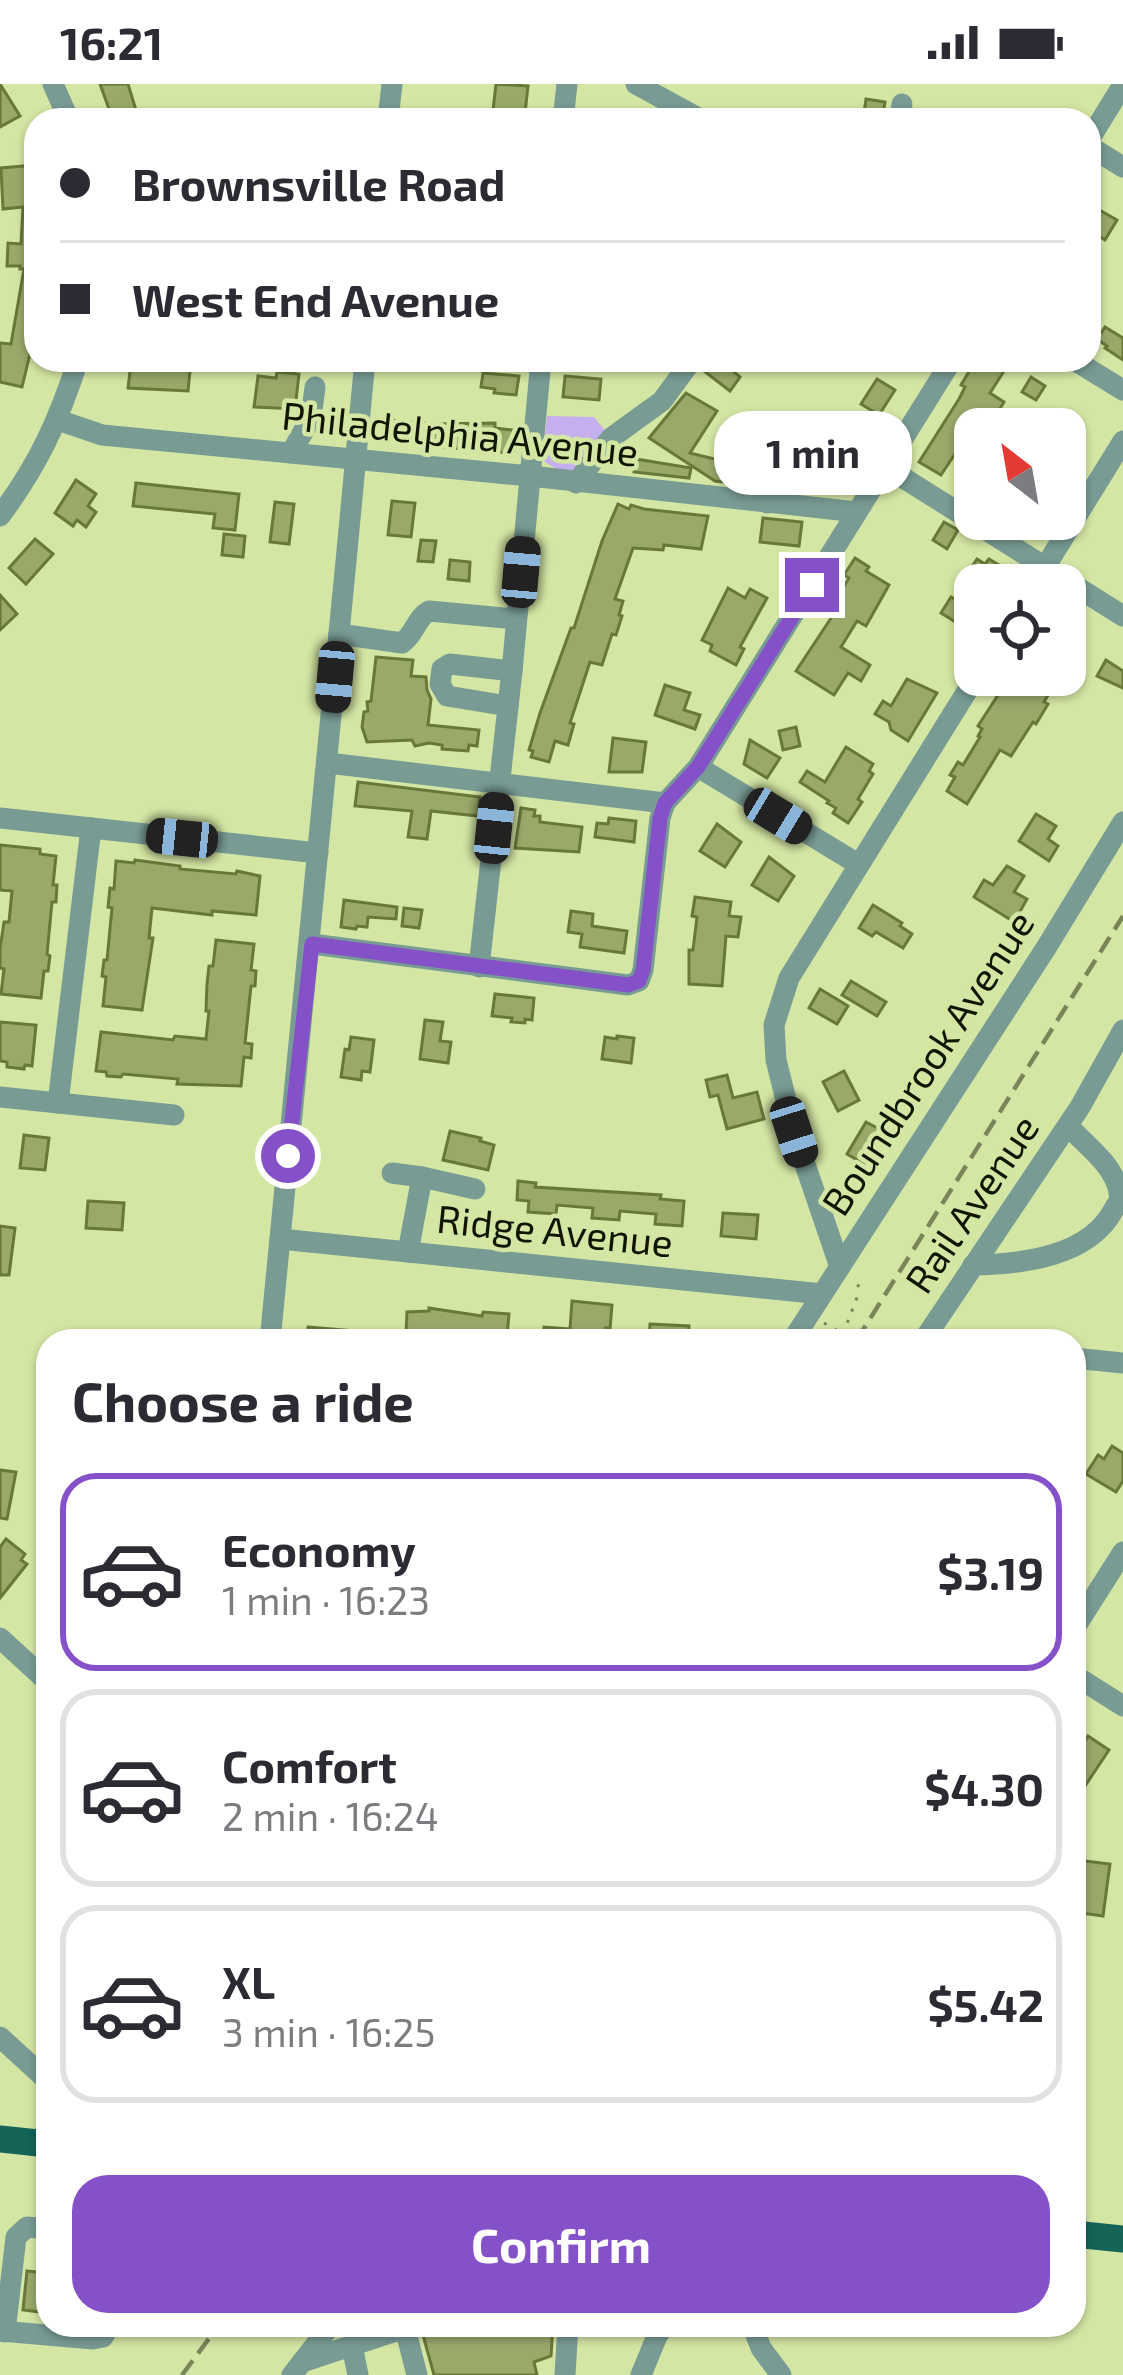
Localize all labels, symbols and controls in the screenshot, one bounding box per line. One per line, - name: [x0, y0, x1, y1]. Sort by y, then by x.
- text: 16:21: [60, 15, 163, 69]
- text: Brownsville Road: [132, 156, 505, 210]
- text: West End Avenue: [132, 272, 499, 326]
- street label: Philadelphia Avenue: [280, 390, 641, 475]
- north arrow: [954, 408, 1086, 540]
- map controls: [954, 408, 1086, 696]
- callout: 1 min: [713, 411, 911, 495]
- text: 1 min: [766, 429, 860, 476]
- car: [500, 535, 542, 609]
- route end: [785, 558, 839, 612]
- button: locate: [954, 564, 1086, 696]
- car: [314, 640, 356, 714]
- car: [738, 782, 818, 850]
- car: [472, 790, 516, 866]
- car: [144, 816, 220, 860]
- street label: Boundbrook Avenue: [811, 901, 1043, 1223]
- car: [766, 1092, 822, 1172]
- street label: Rail Avenue: [894, 1105, 1047, 1301]
- route start: [261, 1129, 315, 1183]
- street label: Ridge Avenue: [435, 1194, 676, 1265]
- text: Choose a ride: [72, 1368, 414, 1433]
- icon: car: [78, 1518, 186, 1626]
- text: Economy: [222, 1522, 416, 1576]
- text: $3.19: [937, 1545, 1044, 1599]
- text: 1 min · 16:23: [222, 1576, 430, 1623]
- icon: car: [78, 1734, 186, 1842]
- text: Comfort: [222, 1738, 397, 1792]
- text: $4.30: [924, 1761, 1044, 1815]
- text: 2 min · 16:24: [222, 1792, 439, 1839]
- icon: car: [78, 1950, 186, 2058]
- text: XL: [222, 1954, 275, 2008]
- text: $5.42: [927, 1977, 1044, 2031]
- text: 3 min · 16:25: [222, 2008, 435, 2055]
- button: Confirm: [72, 2175, 1050, 2313]

